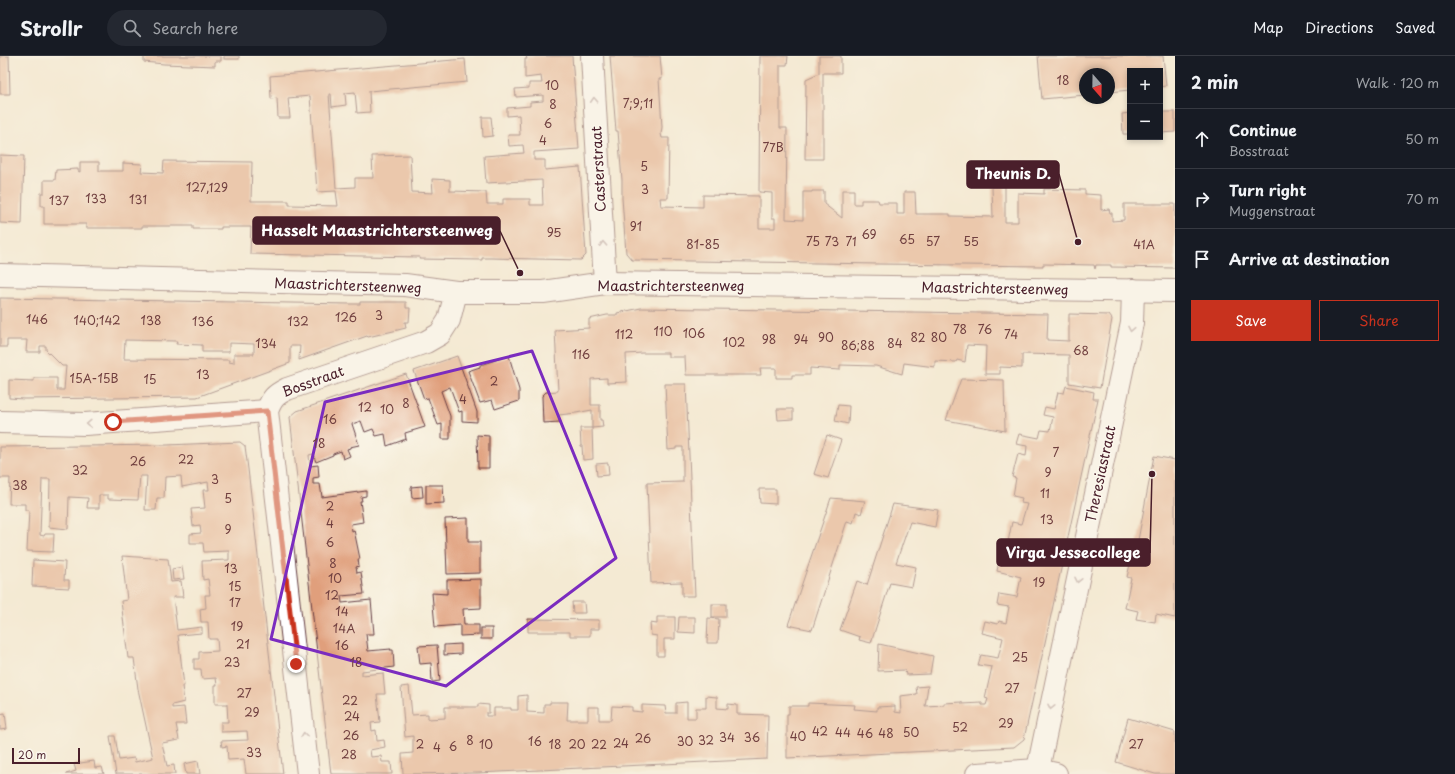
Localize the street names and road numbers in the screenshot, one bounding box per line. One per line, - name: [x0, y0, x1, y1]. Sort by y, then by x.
- street label: Casterstraat: [585, 125, 611, 212]
- street label: Maastrichtersteenweg: [274, 272, 422, 298]
- street label: Maastrichtersteenweg: [597, 275, 745, 296]
- street label: Maastrichtersteenweg: [921, 276, 1069, 300]
- street label: Bosstraat: [279, 360, 347, 402]
- street label: Theresiastraat: [1079, 423, 1121, 525]

